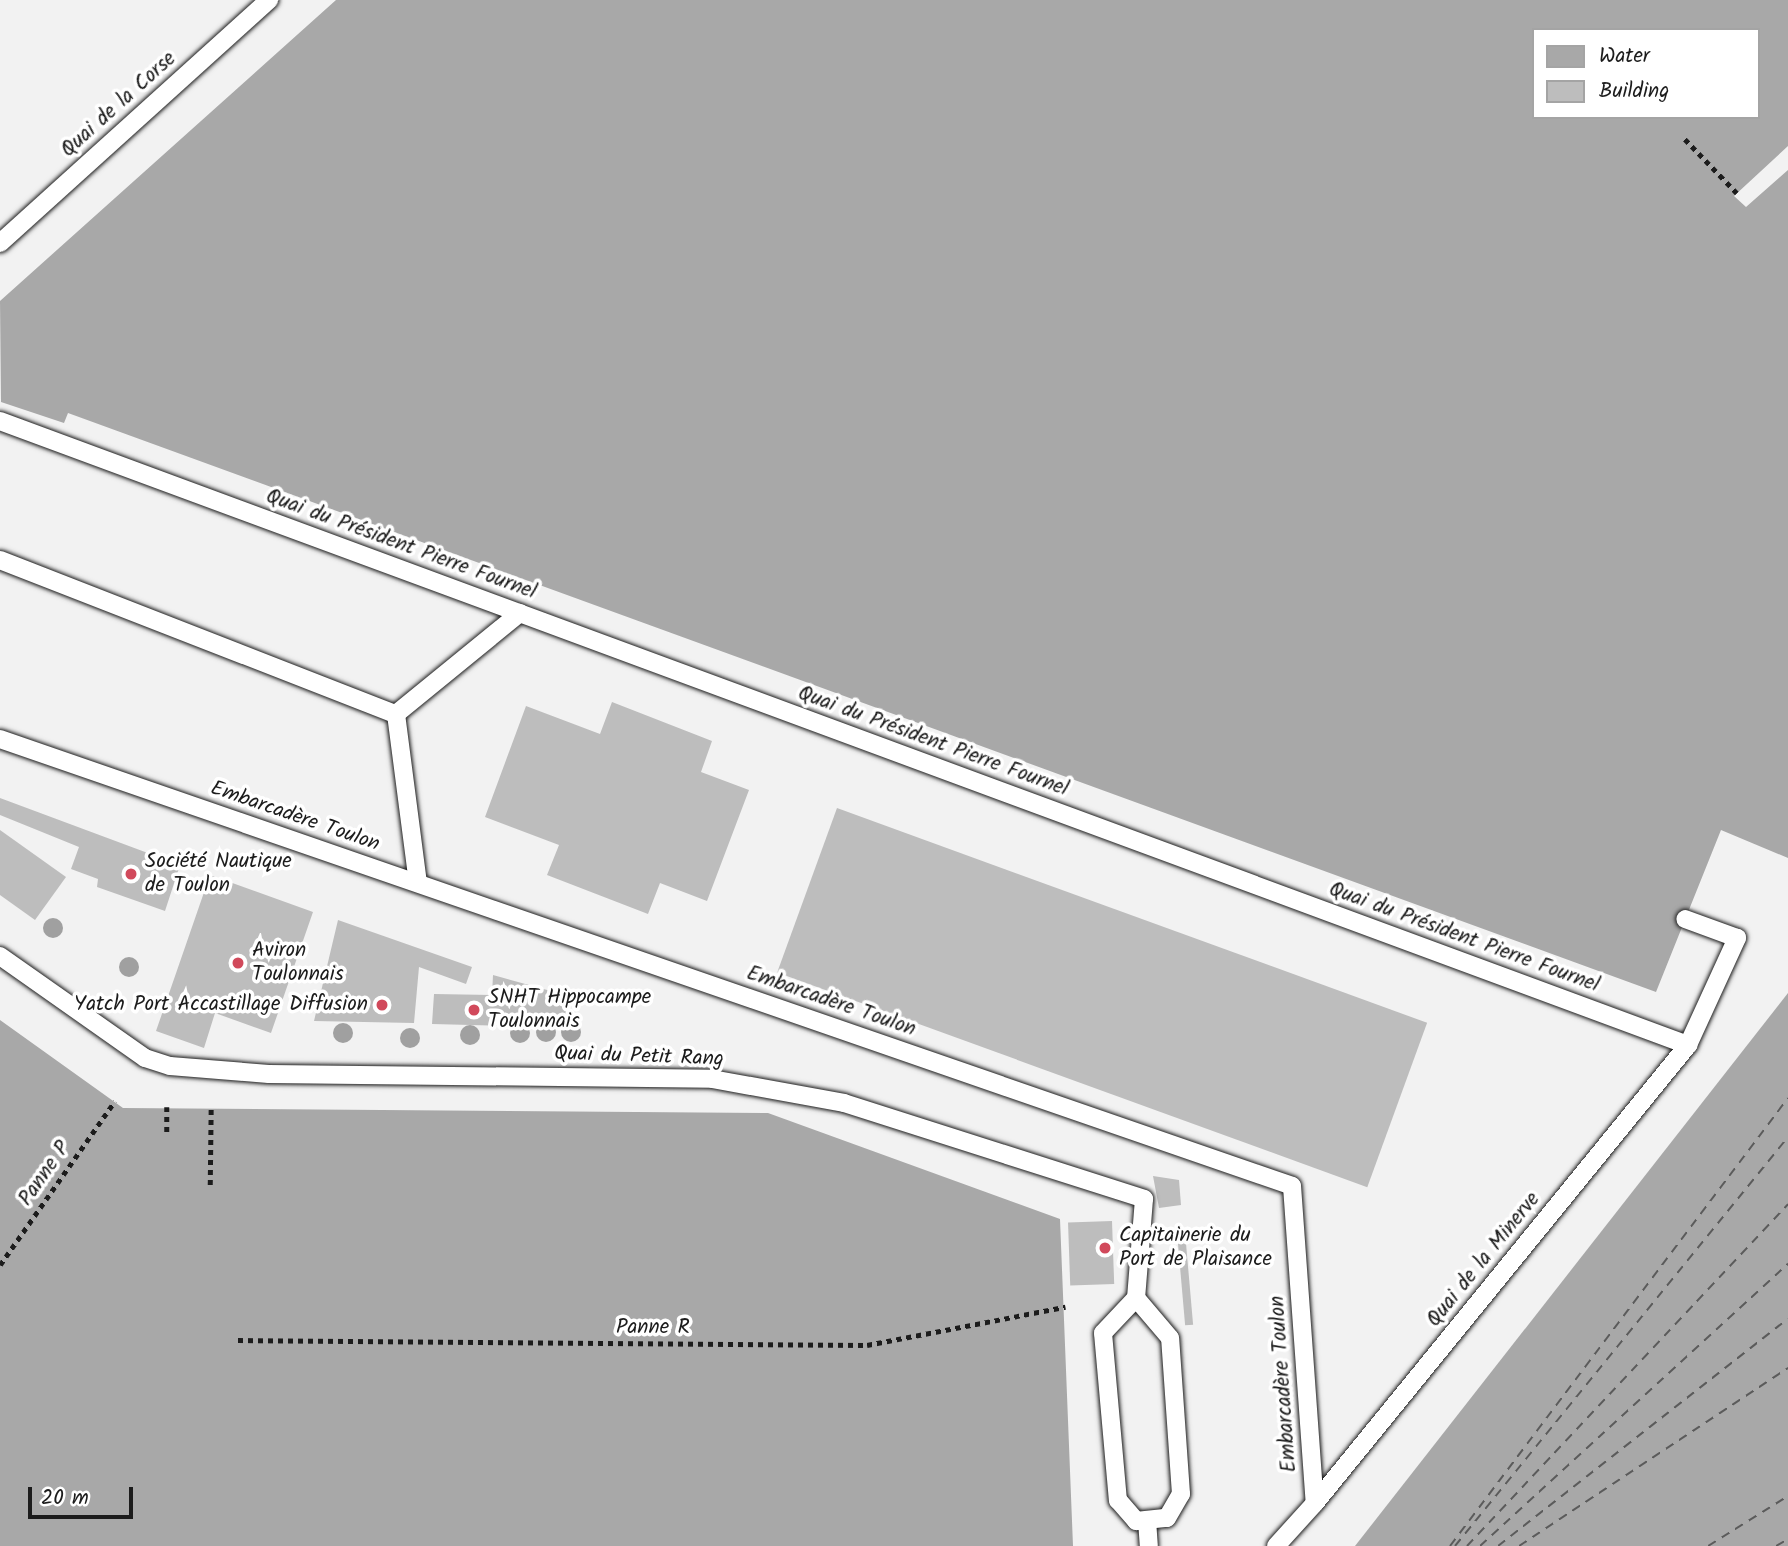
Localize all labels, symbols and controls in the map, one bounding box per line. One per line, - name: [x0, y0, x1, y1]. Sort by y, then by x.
- legend: [1532, 28, 1760, 119]
- text: Water: [1599, 40, 1650, 73]
- street label: Quai de la Corse: [56, 47, 182, 163]
- text: Building: [1599, 75, 1669, 108]
- street label: Quai du Président Pierre Fournel: [262, 484, 540, 606]
- street label: Quai du Président Pierre Fournel: [794, 681, 1072, 803]
- street label: Embarcadère Toulon: [207, 776, 383, 858]
- place label: Société Nautique de Toulon: [145, 849, 292, 899]
- marker: Société Nautique de Toulon: [123, 866, 139, 882]
- street label: Quai du Président Pierre Fournel: [1325, 877, 1603, 999]
- place label: Aviron Toulonnais: [252, 938, 344, 988]
- marker: Aviron Toulonnais: [230, 955, 246, 971]
- street label: Embarcadère Toulon: [743, 961, 919, 1043]
- place label: SNHT Hippocampe Toulonnais: [488, 985, 651, 1035]
- place label: Yatch Port Accastillage Diffusion: [74, 992, 368, 1018]
- marker: Yatch Port Accastillage Diffusion: [374, 997, 390, 1013]
- marker: SNHT Hippocampe Toulonnais: [466, 1002, 482, 1018]
- street label: Quai du Petit Rang: [554, 1041, 724, 1073]
- street label: Panne P: [14, 1137, 76, 1211]
- street label: Quai de la Minerve: [1422, 1188, 1546, 1332]
- place label: Capitainerie du Port de Plaisance: [1119, 1223, 1272, 1273]
- marker: Capitainerie du Port de Plaisance: [1097, 1240, 1113, 1256]
- street label: Embarcadère Toulon: [1265, 1295, 1303, 1473]
- street label: Panne R: [616, 1315, 690, 1341]
- scale bar: [32, 1472, 136, 1516]
- text: 20 m: [41, 1482, 89, 1515]

